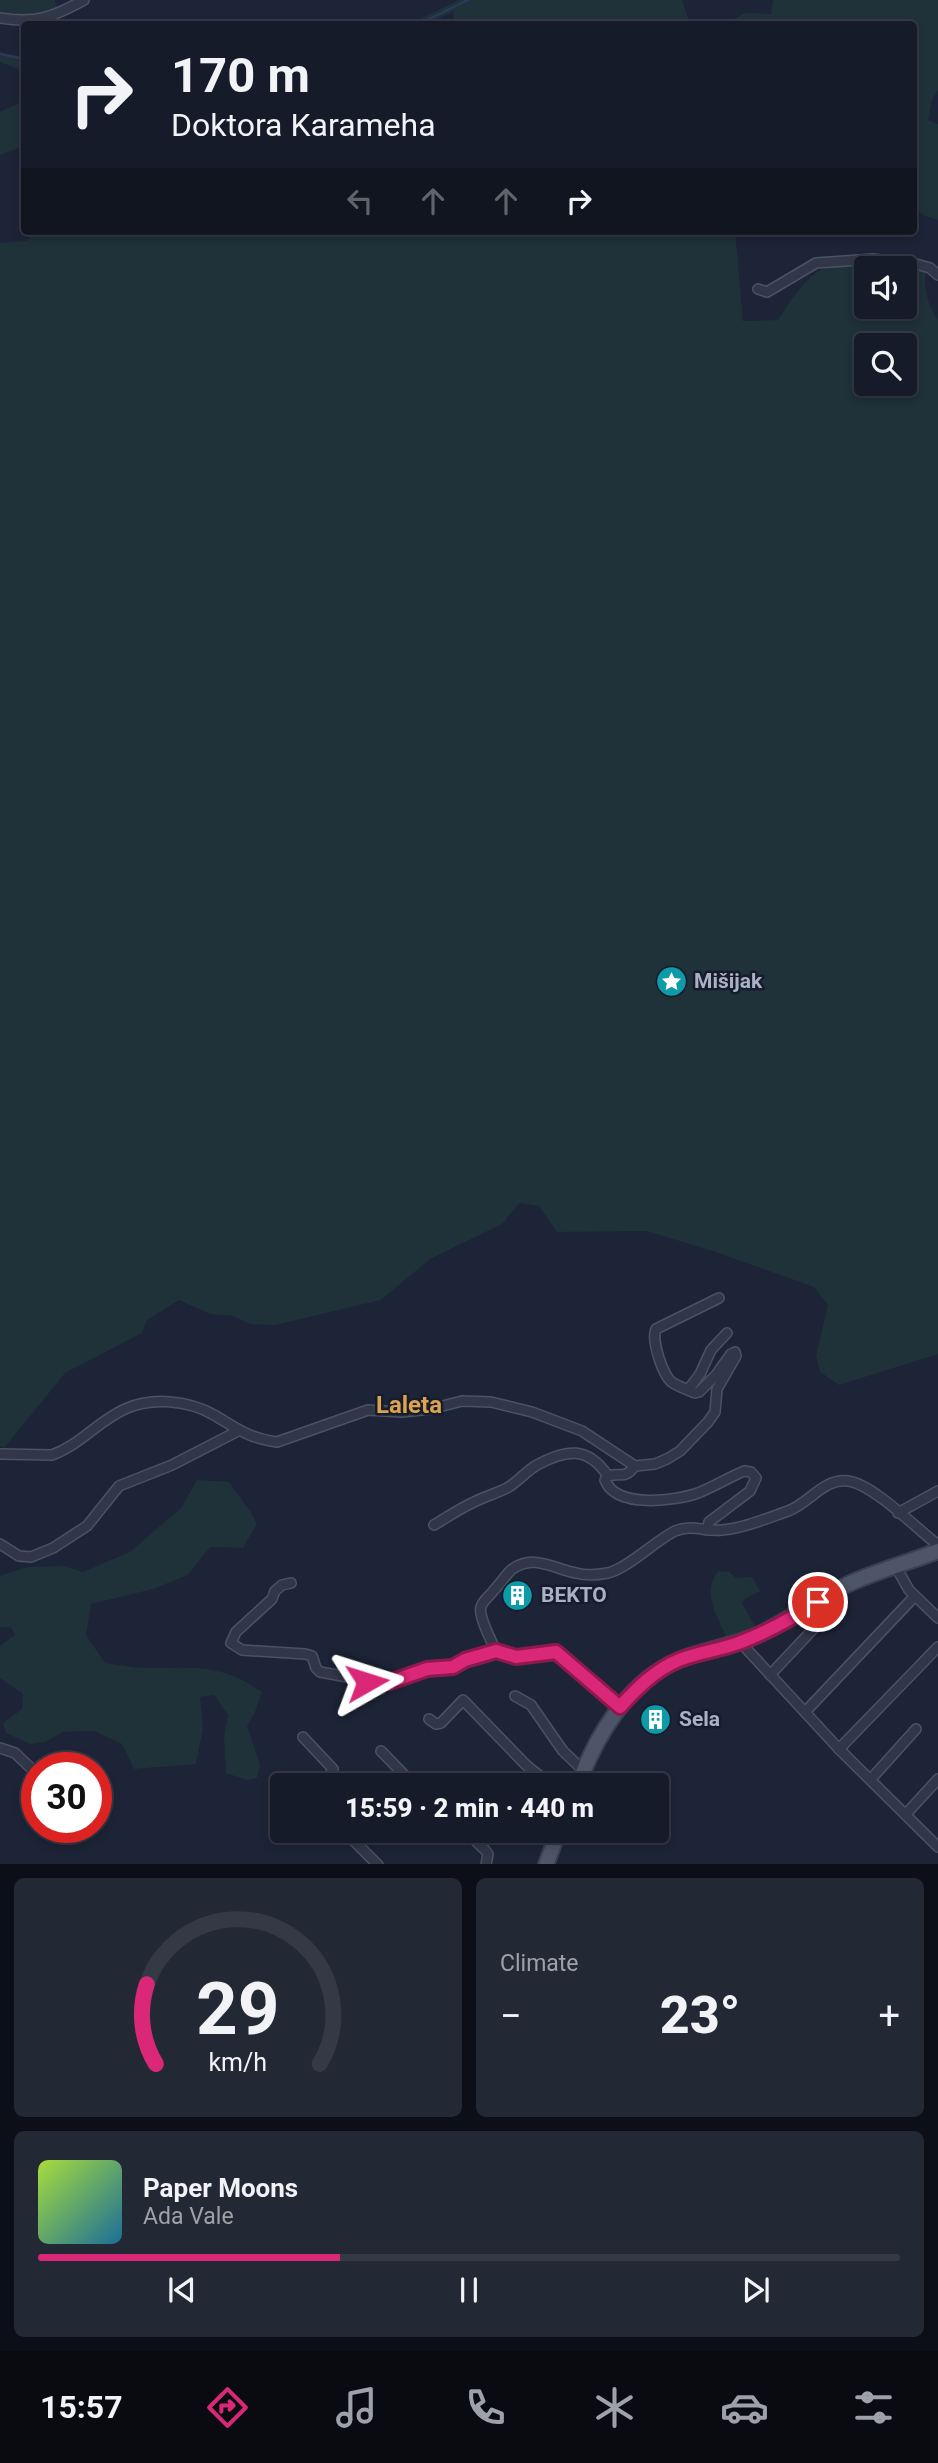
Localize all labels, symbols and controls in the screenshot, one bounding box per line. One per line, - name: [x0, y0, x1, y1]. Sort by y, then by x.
- text: 170 m: [171, 47, 310, 104]
- icon: right: [56, 49, 147, 140]
- text: Doktora Karameha: [171, 106, 436, 144]
- icon: left: [341, 182, 379, 220]
- icon: ahead: [414, 182, 452, 220]
- icon: ahead: [487, 182, 525, 220]
- icon: right: [560, 182, 598, 220]
- map controls: [854, 256, 917, 396]
- button: sound: [854, 256, 917, 319]
- button: search: [854, 333, 917, 396]
- place icon: Mišijak: [654, 964, 688, 998]
- place label: Mišijak: [694, 969, 763, 993]
- district label: Laleta: [376, 1391, 442, 1419]
- pin: [788, 1572, 848, 1632]
- building icon: BEKTO: [501, 1578, 535, 1612]
- place label: BEKTO: [541, 1583, 607, 1607]
- icon: arrive: [799, 1583, 837, 1621]
- position arrow: [330, 1645, 404, 1719]
- building icon: Sela: [639, 1702, 673, 1736]
- place label: Sela: [679, 1707, 720, 1731]
- speed limit sign: 30: [21, 1752, 112, 1843]
- text: 15:59 · 2 min · 440 m: [345, 1793, 594, 1823]
- text: Climate: [500, 1950, 579, 1977]
- text: 29: [196, 1966, 280, 2052]
- text: 23°: [660, 1985, 740, 2046]
- text: −: [500, 1994, 522, 2038]
- text: +: [878, 1994, 900, 2038]
- text: km/h: [209, 2047, 267, 2076]
- text: Paper Moons: [143, 2173, 298, 2203]
- text: Ada Vale: [143, 2203, 234, 2230]
- icon: previous: [163, 2271, 201, 2309]
- icon: pause: [450, 2271, 488, 2309]
- icon: next: [737, 2271, 775, 2309]
- icon: directions: [203, 2383, 252, 2432]
- icon: music: [332, 2383, 381, 2432]
- icon: phone: [461, 2383, 510, 2432]
- icon: climate: [590, 2383, 639, 2432]
- icon: car: [720, 2383, 769, 2432]
- icon: filters: [849, 2383, 898, 2432]
- text: 15:57: [40, 2388, 123, 2426]

